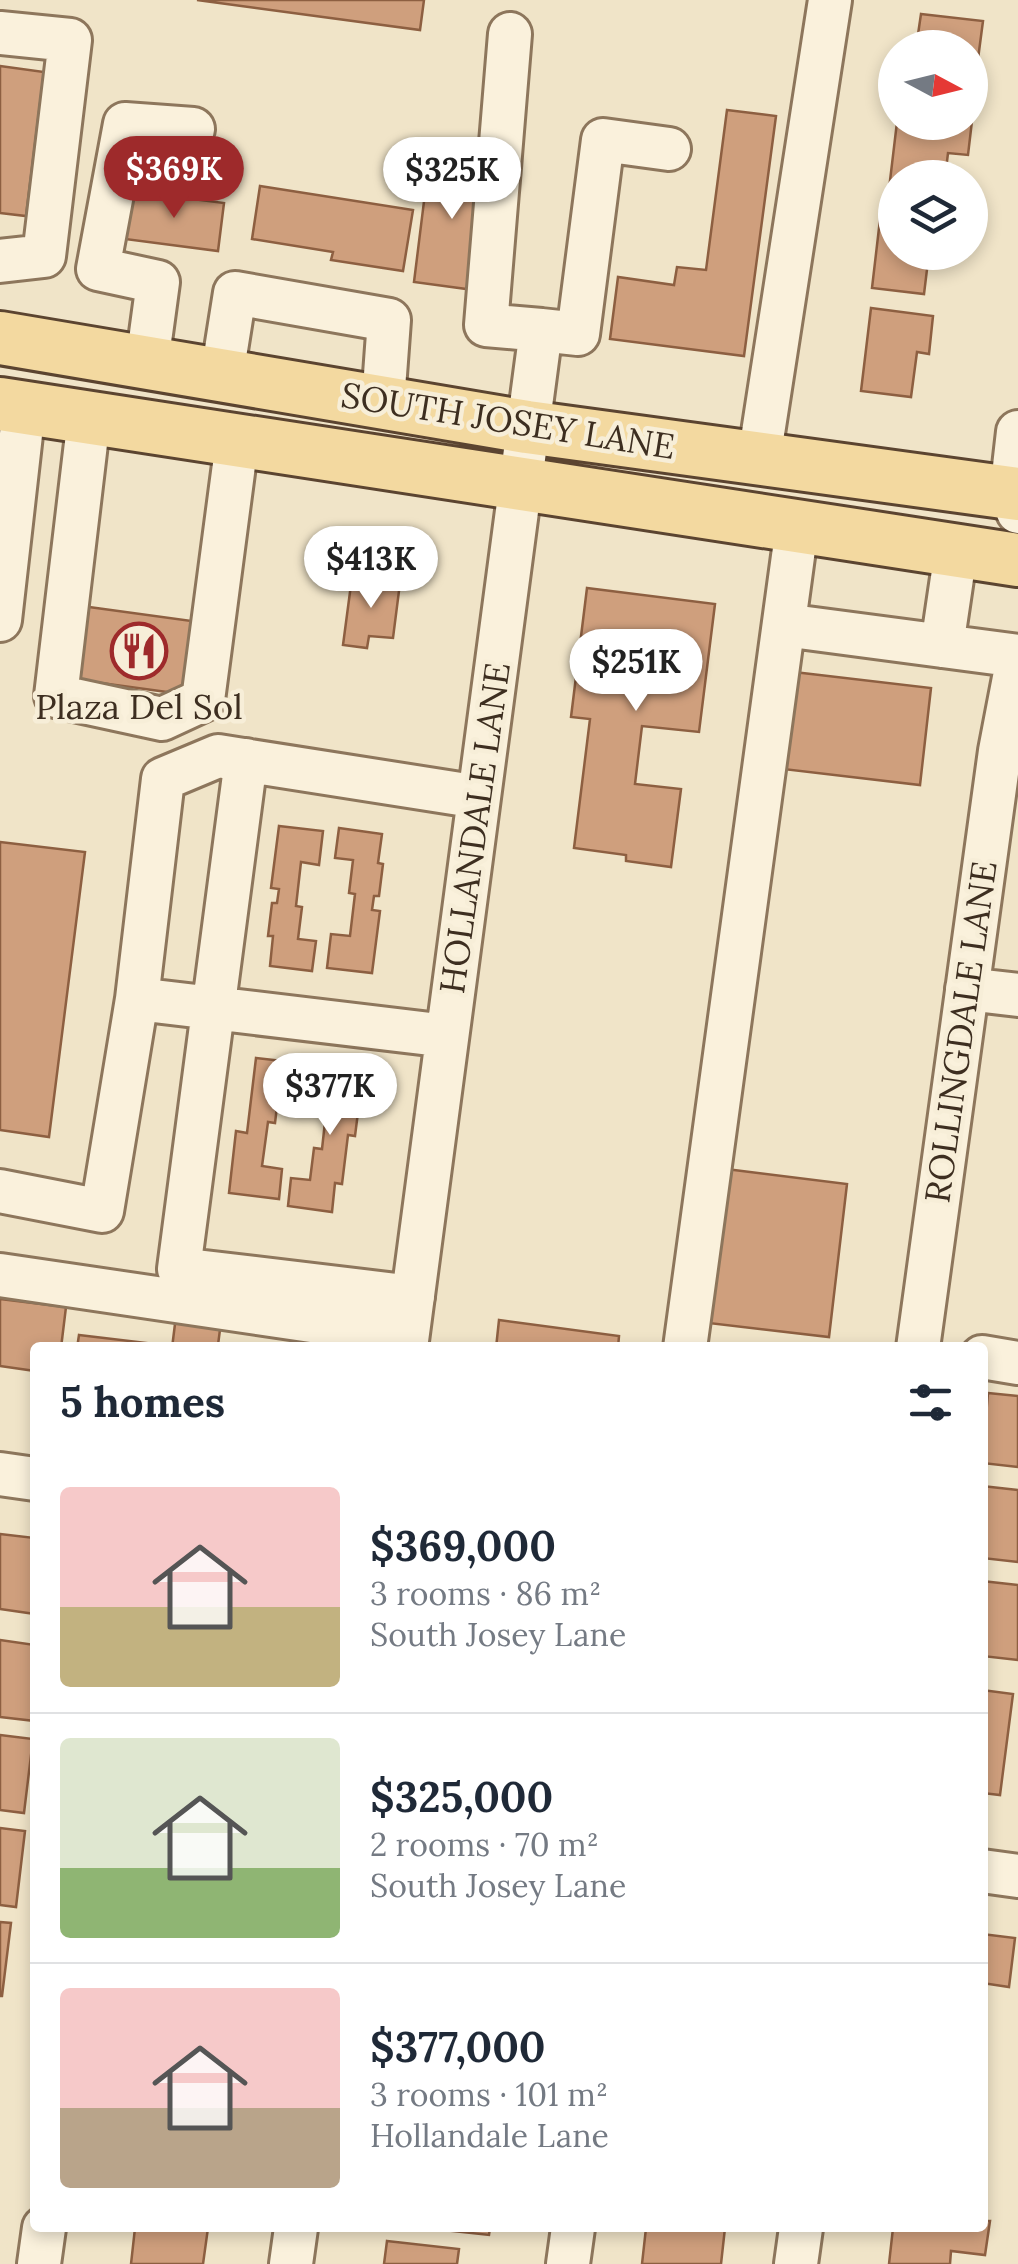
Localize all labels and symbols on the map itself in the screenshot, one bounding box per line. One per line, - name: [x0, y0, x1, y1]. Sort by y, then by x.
- north arrow: [878, 30, 988, 140]
- pin: $369K: [104, 136, 244, 221]
- pin: $325K: [382, 137, 522, 222]
- street label: SOUTH JOSEY LANE: [338, 372, 678, 469]
- pin: $413K: [301, 526, 441, 611]
- restaurant icon: Plaza Del Sol: [109, 621, 169, 681]
- pin: $251K: [566, 629, 706, 714]
- street label: HOLLANDALE LANE: [429, 659, 520, 996]
- place label: Plaza Del Sol: [35, 684, 243, 729]
- street label: ROLLINGDALE LANE: [914, 858, 1007, 1206]
- pin: $377K: [260, 1053, 400, 1138]

